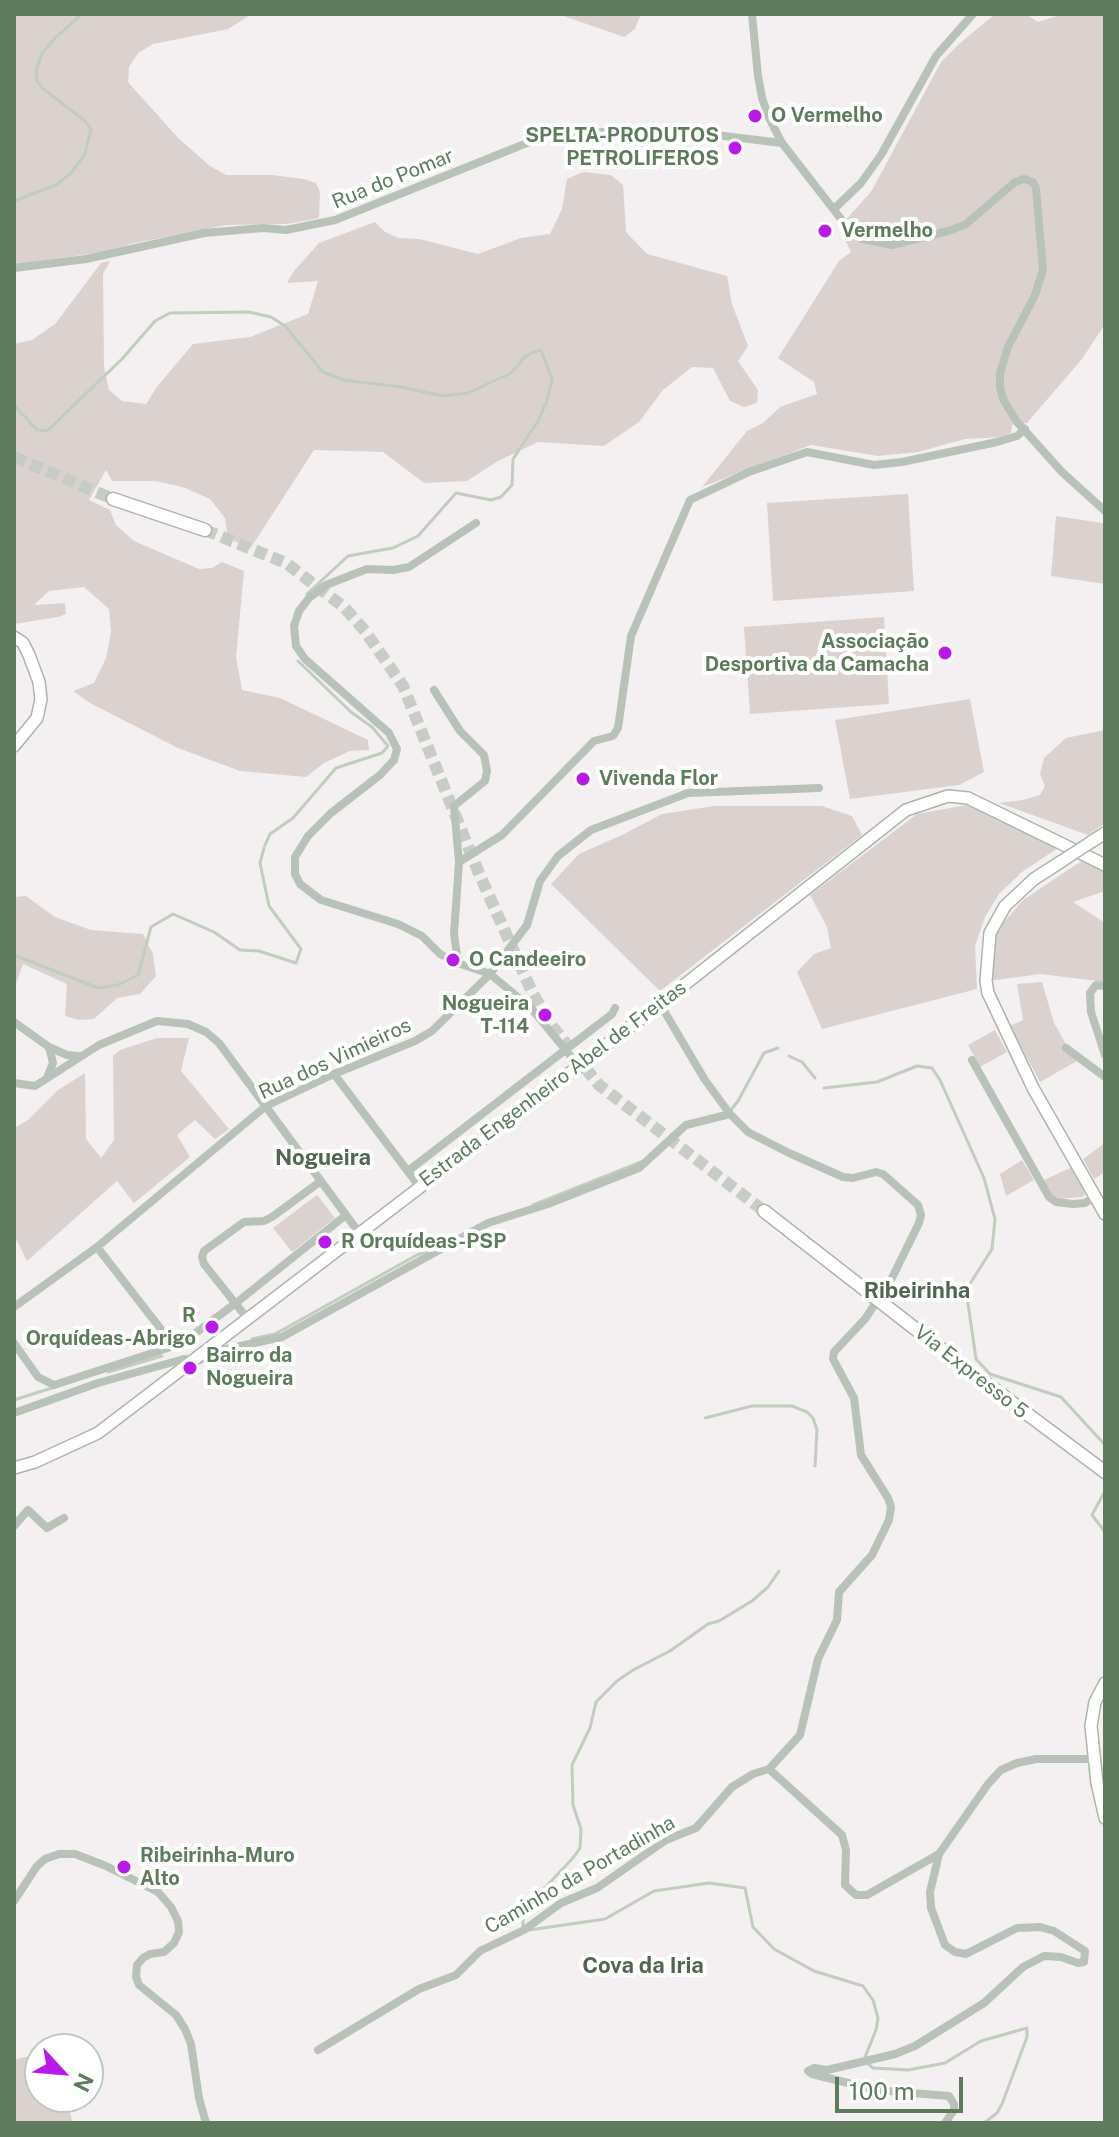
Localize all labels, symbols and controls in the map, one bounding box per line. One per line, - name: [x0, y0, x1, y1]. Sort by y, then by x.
- place label: O Vermelho: [771, 104, 883, 128]
- marker: O Vermelho: [746, 107, 764, 125]
- place label: SPELTA-PRODUTOS PETROLIFEROS: [525, 124, 719, 171]
- marker: SPELTA-PRODUTOS PETROLIFEROS: [726, 139, 744, 157]
- street label: Rua do Pomar: [329, 144, 457, 214]
- place label: Vermelho: [841, 219, 933, 243]
- marker: Vermelho: [816, 222, 834, 240]
- place label: Associação Desportiva da Camacha: [705, 630, 929, 677]
- marker: Associação Desportiva da Camacha: [936, 644, 954, 662]
- place label: Vivenda Flor: [599, 767, 718, 791]
- marker: Vivenda Flor: [574, 770, 592, 788]
- place label: O Candeeiro: [469, 948, 586, 972]
- marker: O Candeeiro: [444, 951, 462, 969]
- street label: Estrada Engenheiro Abel de Freitas: [415, 976, 691, 1192]
- place label: Nogueira T-114: [442, 992, 529, 1039]
- marker: Nogueira T-114: [536, 1006, 554, 1024]
- street label: Rua dos Vimieiros: [255, 1013, 415, 1105]
- district label: Nogueira: [275, 1145, 371, 1171]
- place label: R Orquídeas-PSP: [341, 1230, 506, 1254]
- marker: R Orquídeas-PSP: [316, 1233, 334, 1251]
- district label: Ribeirinha: [864, 1278, 970, 1304]
- place label: R Orquídeas-Abrigo: [26, 1304, 196, 1351]
- marker: R Orquídeas-Abrigo: [203, 1318, 221, 1336]
- street label: Via Expresso 5: [909, 1320, 1033, 1424]
- place label: Bairro da Nogueira: [206, 1344, 293, 1391]
- marker: Bairro da Nogueira: [181, 1359, 199, 1377]
- street label: Caminho da Portadinha: [481, 1811, 679, 1939]
- place label: Ribeirinha-Muro Alto: [140, 1844, 295, 1891]
- marker: Ribeirinha-Muro Alto: [115, 1858, 133, 1876]
- district label: Cova da Iria: [582, 1953, 704, 1979]
- north arrow: [24, 2033, 104, 2113]
- scale bar: [839, 2061, 967, 2111]
- text: N: [68, 2069, 99, 2096]
- text: 100 m: [849, 2077, 915, 2105]

